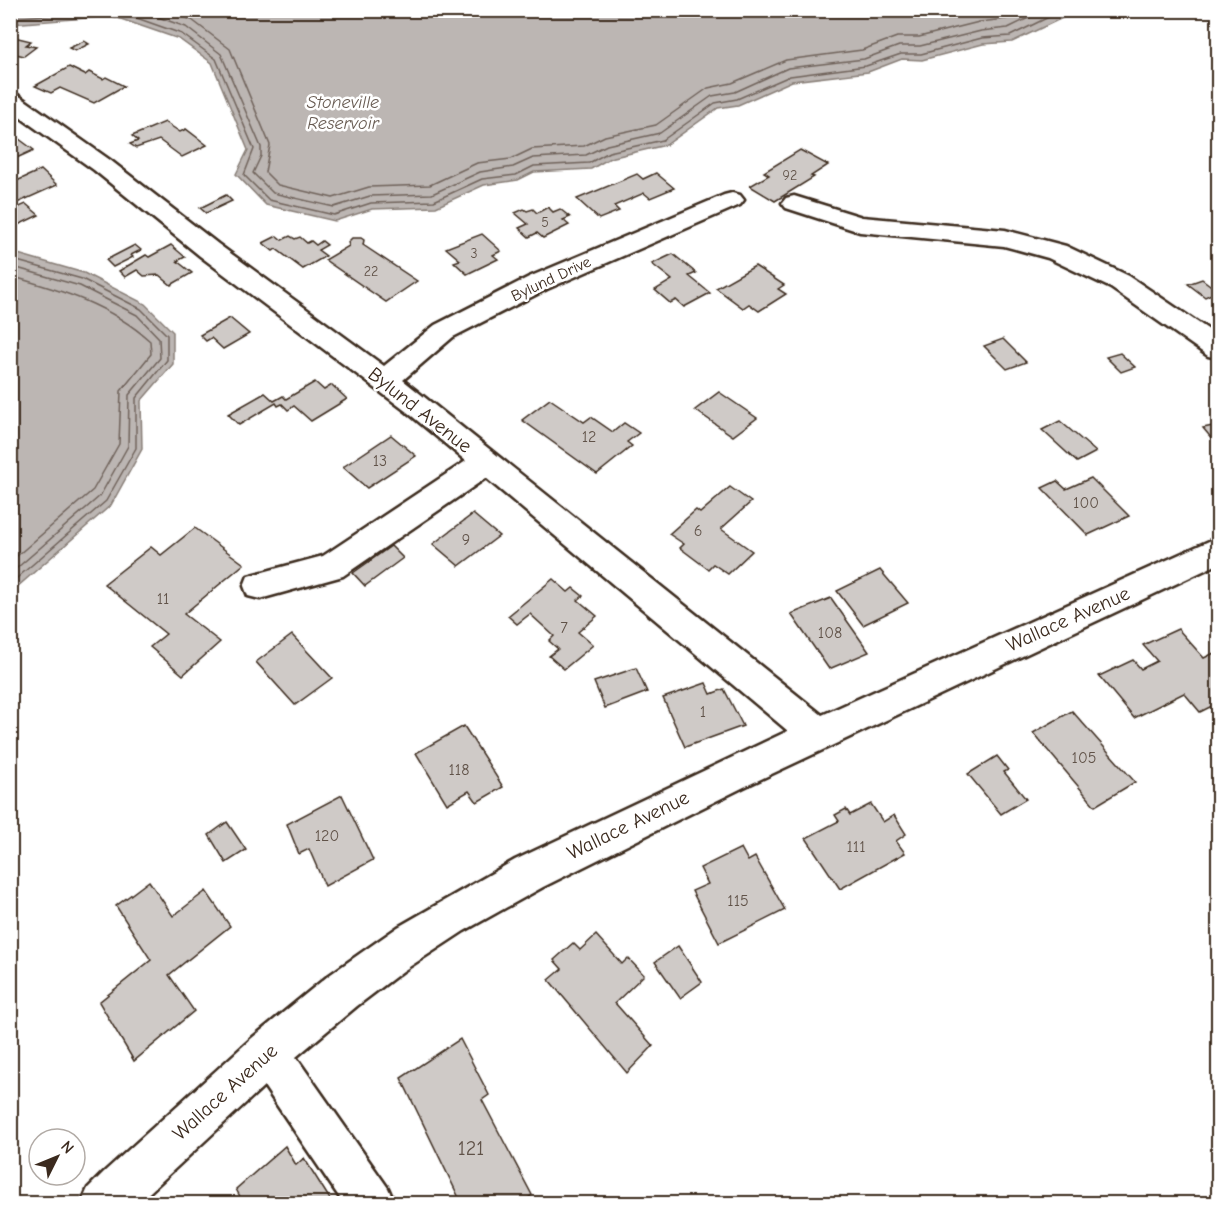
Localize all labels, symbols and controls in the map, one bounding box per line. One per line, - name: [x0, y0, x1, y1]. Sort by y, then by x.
- water label: Stoneville Reservoir: [307, 92, 380, 134]
- house number: 92: [783, 167, 797, 184]
- house number: 5: [541, 214, 549, 231]
- house number: 3: [470, 245, 478, 262]
- street label: Bylund Drive: [508, 253, 594, 305]
- house number: 22: [364, 263, 378, 280]
- street label: Bylund Avenue: [364, 362, 476, 458]
- house number: 12: [582, 428, 596, 446]
- house number: 13: [373, 452, 387, 470]
- house number: 100: [1073, 494, 1099, 512]
- house number: 6: [694, 522, 702, 540]
- house number: 9: [462, 531, 470, 549]
- street label: Wallace Avenue: [1003, 582, 1133, 656]
- house number: 11: [157, 590, 169, 608]
- house number: 7: [560, 619, 568, 637]
- house number: 108: [818, 624, 842, 642]
- house number: 1: [700, 703, 706, 721]
- house number: 105: [1072, 749, 1096, 767]
- house number: 118: [449, 761, 469, 779]
- street label: Wallace Avenue: [563, 786, 693, 864]
- house number: 120: [315, 827, 339, 845]
- house number: 111: [846, 838, 866, 856]
- house number: 115: [727, 892, 749, 910]
- street label: Wallace Avenue: [168, 1039, 282, 1145]
- north arrow: [27, 1127, 87, 1187]
- text: N: [57, 1137, 77, 1157]
- house number: 121: [458, 1137, 484, 1160]

